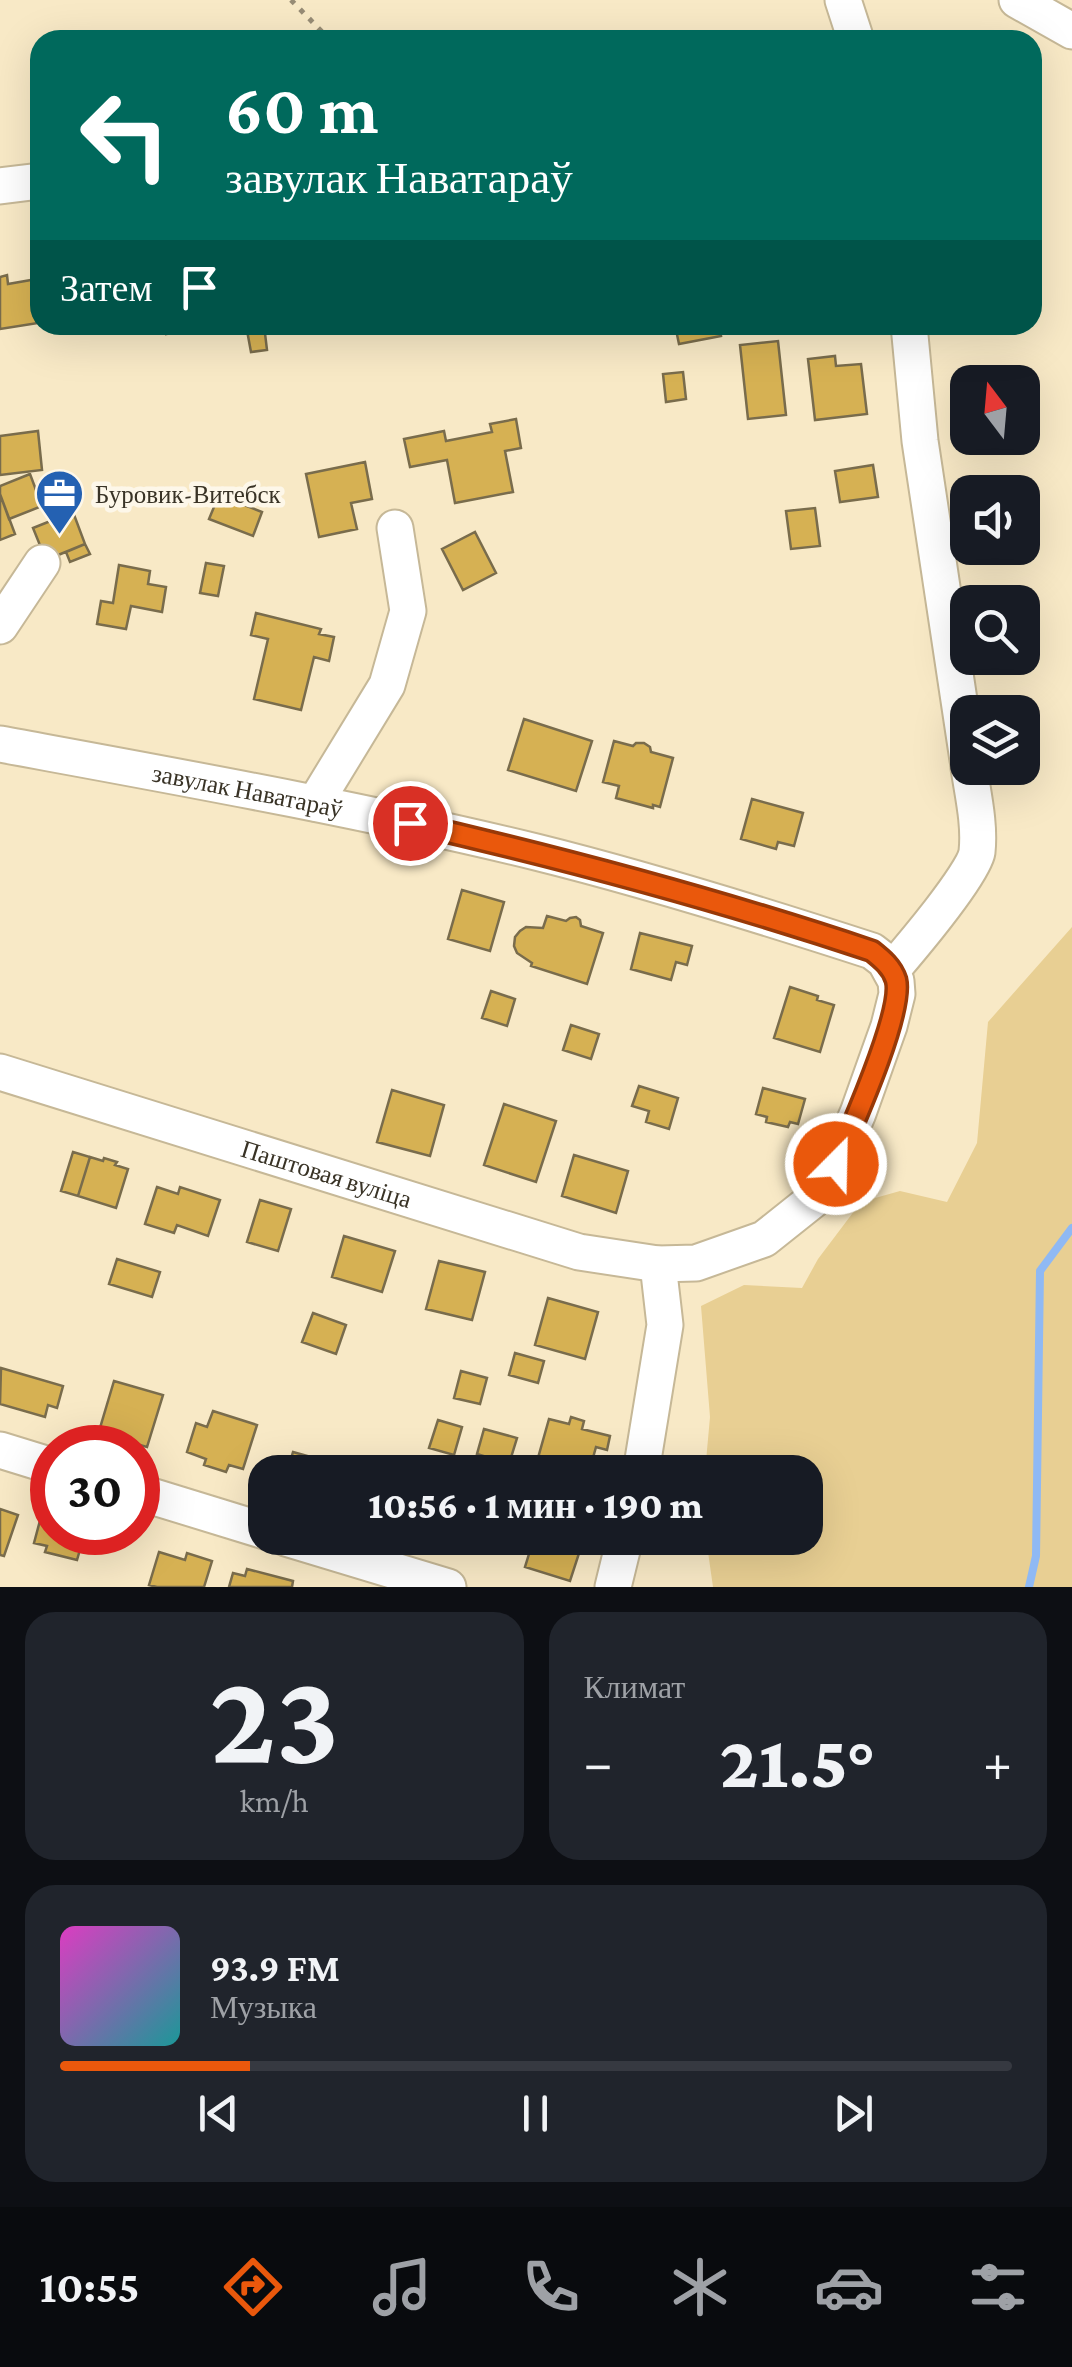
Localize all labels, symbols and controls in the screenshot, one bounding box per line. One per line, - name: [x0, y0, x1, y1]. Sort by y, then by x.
- icon: left: [60, 70, 190, 200]
- text: 60 m: [225, 70, 378, 148]
- text: завулак Наватараў: [225, 153, 573, 203]
- icon: arrive: [172, 260, 227, 315]
- text: Затем: [60, 267, 152, 309]
- north arrow: [950, 365, 1040, 455]
- map controls: [950, 365, 1040, 785]
- office icon: Буровик-Витебск: [34, 468, 86, 536]
- button: sound: [950, 475, 1040, 565]
- place label: Буровик-Витебск: [95, 481, 282, 508]
- button: search: [950, 585, 1040, 675]
- button: layers: [950, 695, 1040, 785]
- street label: завулак Наватараў: [150, 759, 346, 823]
- pin: [368, 781, 453, 866]
- icon: arrive: [383, 796, 438, 851]
- position arrow: [784, 1112, 888, 1216]
- street label: Паштовая вуліца: [238, 1135, 415, 1213]
- speed limit sign: 30: [30, 1425, 160, 1555]
- text: 10:56 · 1 мин · 190 m: [368, 1484, 703, 1526]
- text: 23: [209, 1645, 339, 1790]
- text: Климат: [584, 1669, 685, 1705]
- text: 21.5°: [720, 1720, 876, 1803]
- text: −: [584, 1732, 613, 1793]
- text: +: [983, 1732, 1012, 1793]
- text: km/h: [240, 1783, 309, 1819]
- text: 93.9 FM: [210, 1947, 340, 1989]
- text: Музыка: [210, 1989, 317, 2025]
- icon: previous: [191, 2086, 246, 2141]
- icon: pause: [508, 2086, 563, 2141]
- icon: next: [826, 2086, 881, 2141]
- icon: directions: [218, 2252, 288, 2322]
- icon: music: [367, 2252, 437, 2322]
- icon: phone: [516, 2252, 586, 2322]
- icon: climate: [665, 2252, 735, 2322]
- icon: car: [814, 2252, 884, 2322]
- icon: filters: [963, 2252, 1033, 2322]
- text: 10:55: [39, 2262, 140, 2312]

